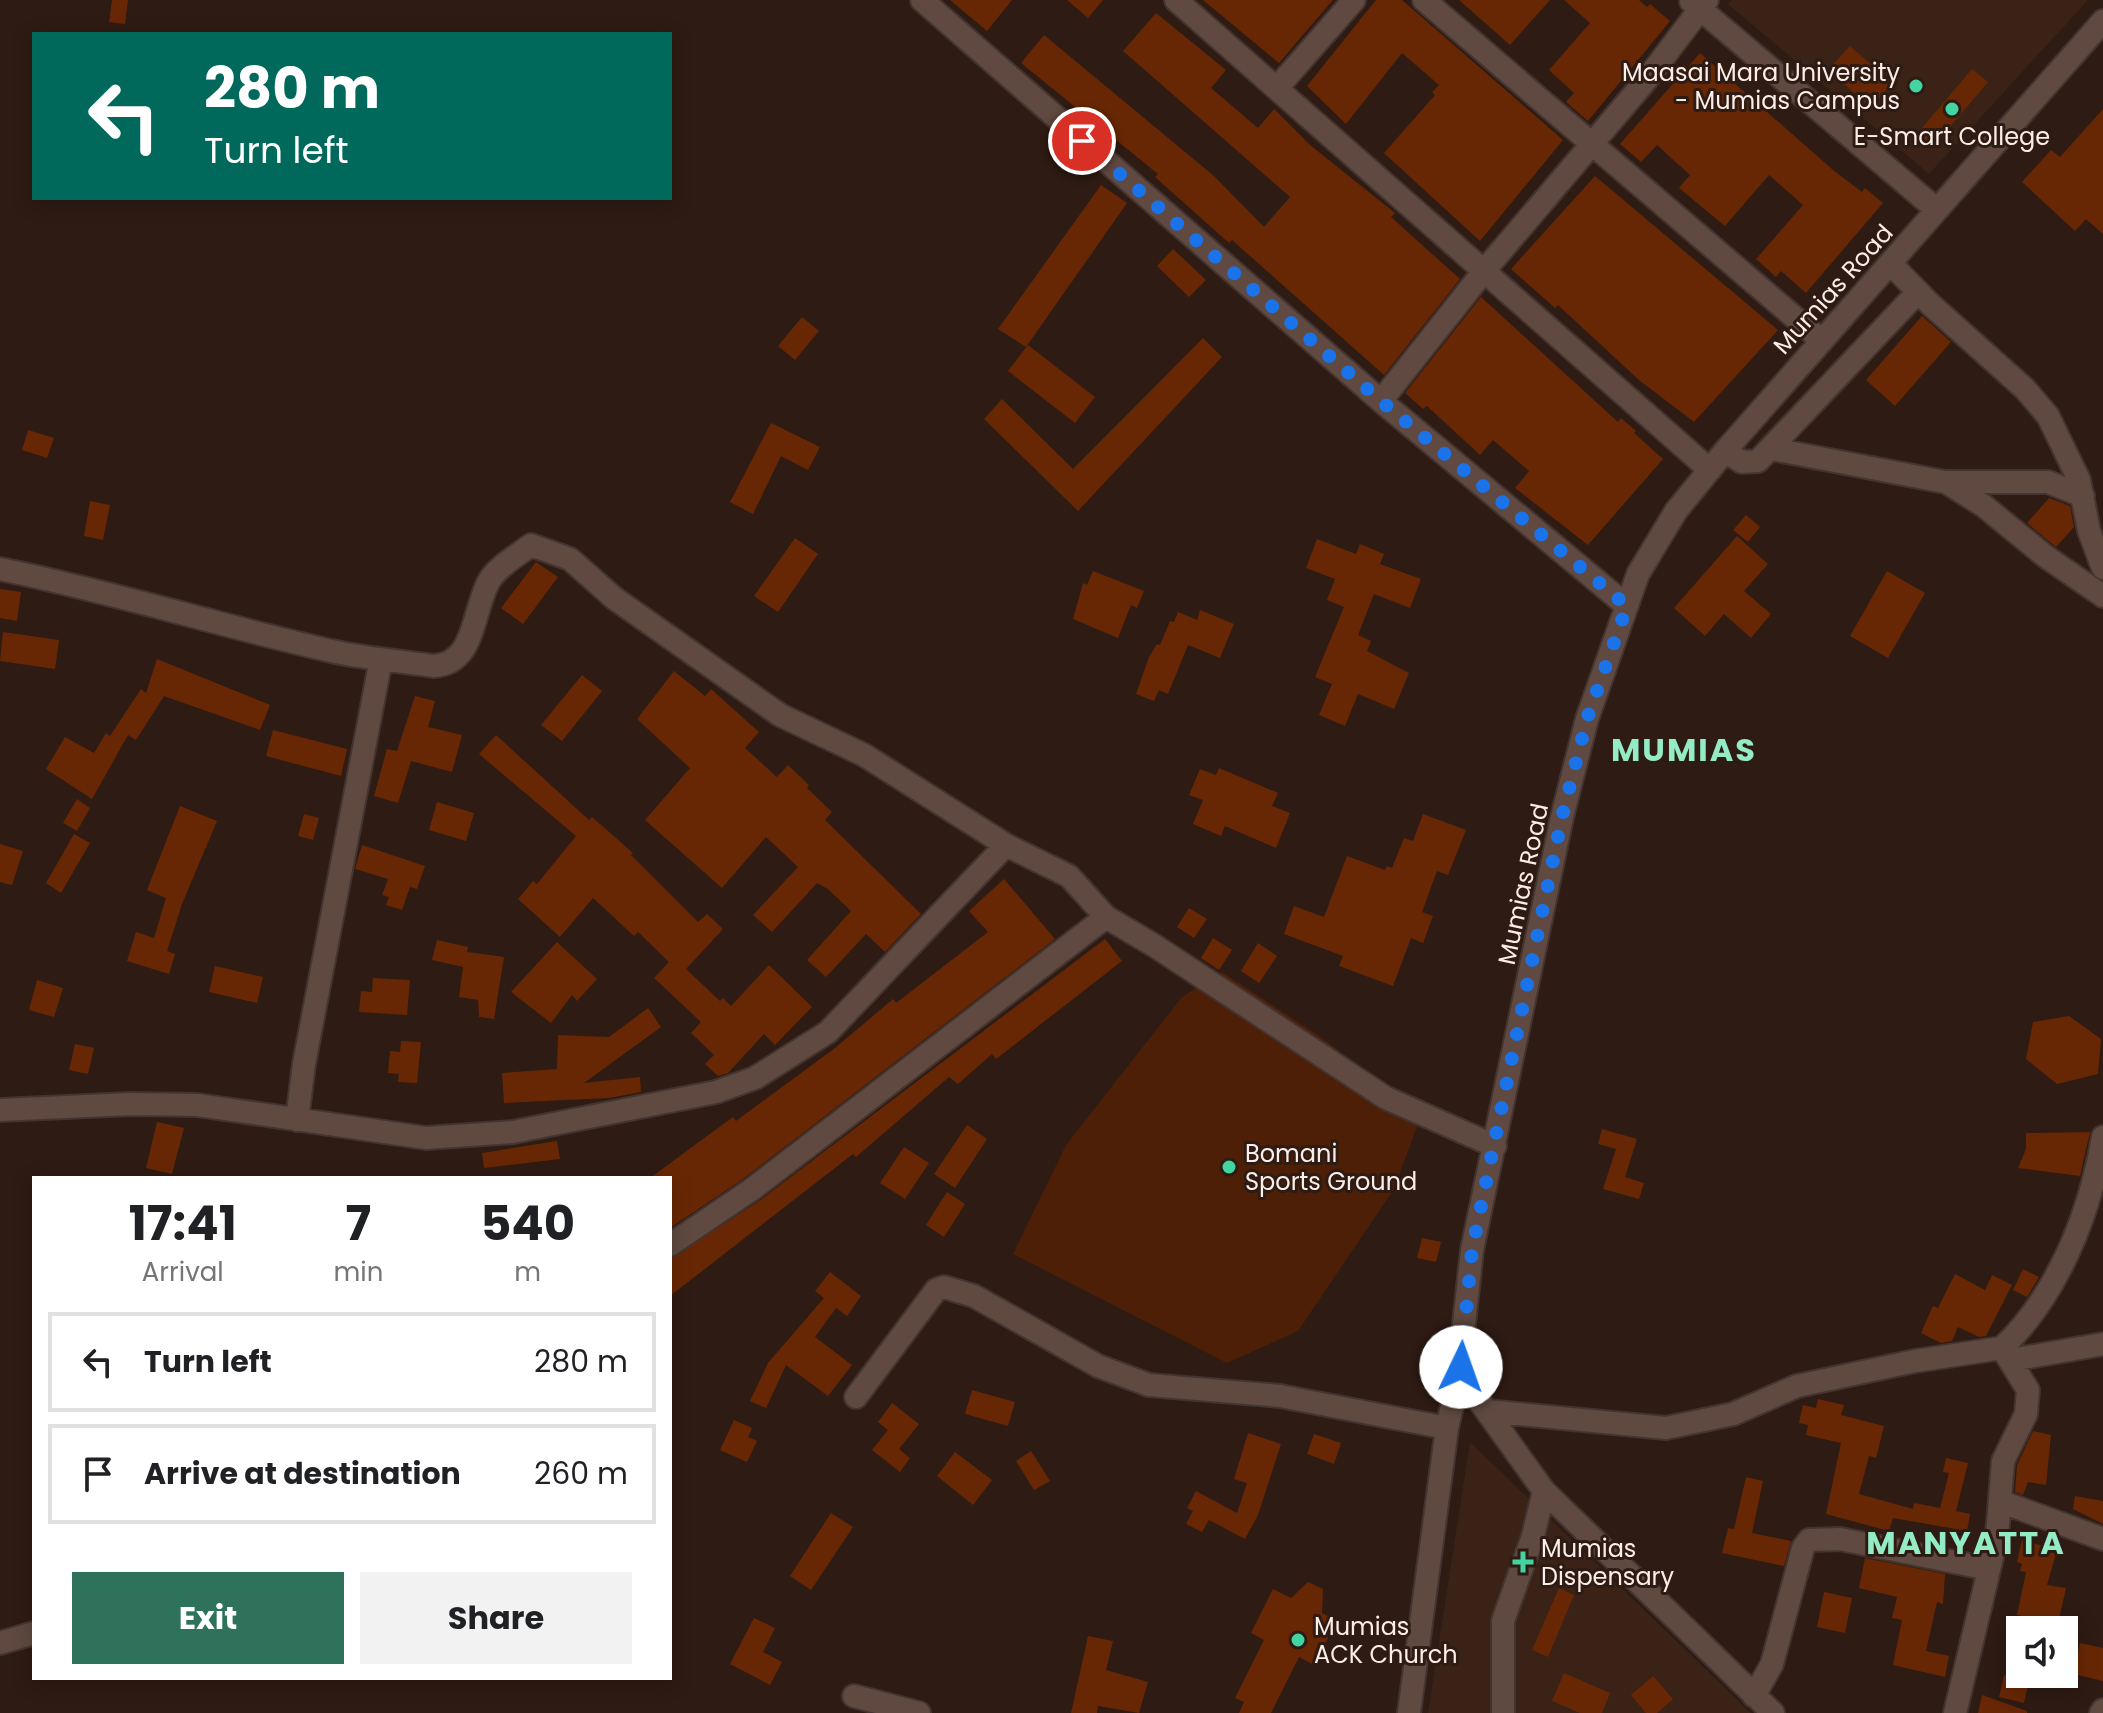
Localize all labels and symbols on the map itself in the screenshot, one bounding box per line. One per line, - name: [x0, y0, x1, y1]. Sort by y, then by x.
- place label: Maasai Mara University - Mumias Campus: [1622, 56, 1900, 117]
- marker: Maasai Mara University - Mumias Campus: [1907, 77, 1925, 95]
- marker: E-Smart College: [1943, 100, 1961, 118]
- pin: [1048, 107, 1116, 175]
- place label: E-Smart College: [1854, 120, 2050, 153]
- street label: Mumias Road: [1766, 217, 1900, 361]
- district label: MUMIAS: [1611, 727, 1757, 772]
- street label: Mumias Road: [1490, 800, 1556, 968]
- place label: Bomani Sports Ground: [1245, 1137, 1417, 1198]
- marker: Bomani Sports Ground: [1220, 1158, 1238, 1176]
- position arrow: [1419, 1325, 1503, 1409]
- district label: MANYATTA: [1866, 1520, 2066, 1565]
- place label: Mumias Dispensary: [1541, 1532, 1675, 1593]
- marker: Mumias Dispensary: [1512, 1551, 1534, 1573]
- place label: Mumias ACK Church: [1314, 1610, 1458, 1671]
- marker: Mumias ACK Church: [1289, 1631, 1307, 1649]

